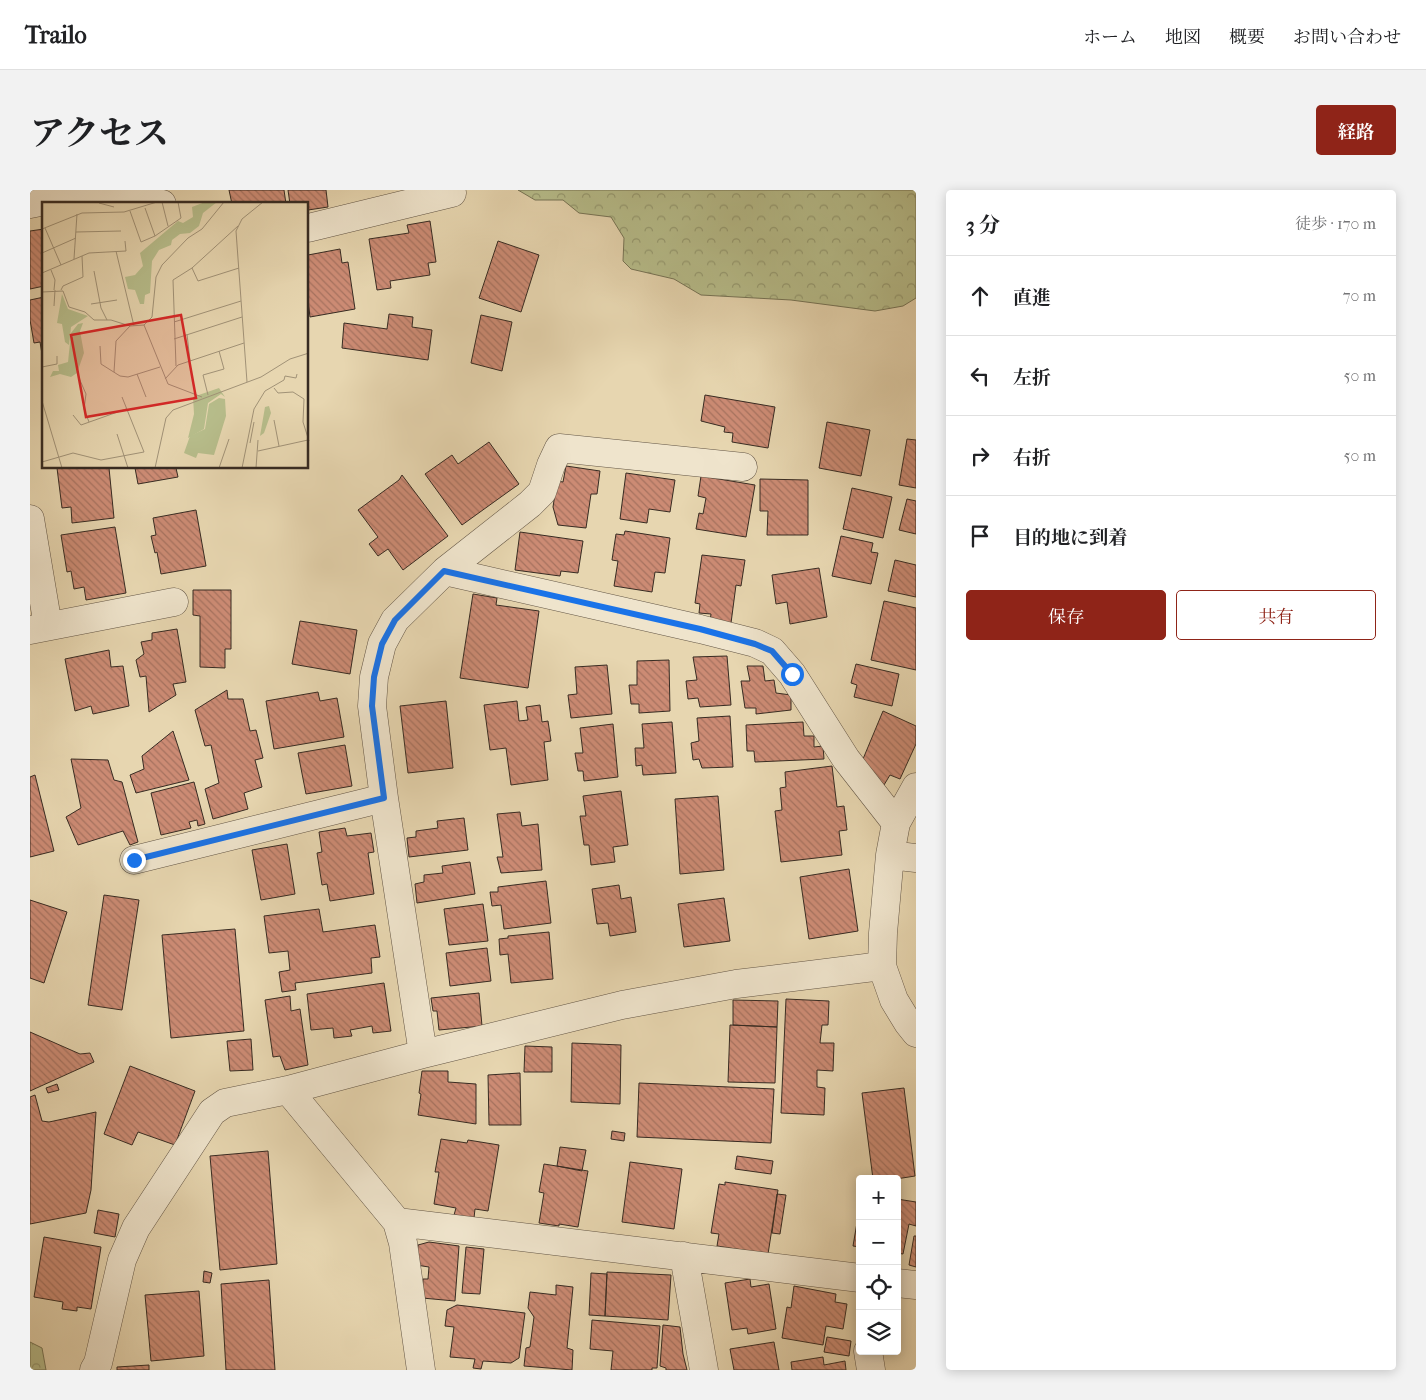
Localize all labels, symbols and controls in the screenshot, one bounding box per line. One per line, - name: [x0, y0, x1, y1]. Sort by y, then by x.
- text: Trailo: [25, 21, 87, 49]
- text: ホーム: [1083, 27, 1137, 48]
- text: 地図: [1165, 27, 1201, 48]
- text: 概要: [1229, 27, 1265, 48]
- text: お問い合わせ: [1293, 27, 1401, 48]
- button: 経路: [1316, 105, 1396, 155]
- text: アクセス: [30, 113, 169, 154]
- inset map: [42, 202, 309, 469]
- text: 3 分: [966, 213, 1000, 237]
- text: 徒歩 · 170 m: [1295, 214, 1376, 233]
- icon: ahead: [966, 282, 994, 310]
- text: 70 m: [1343, 286, 1376, 305]
- text: 直進: [1013, 287, 1051, 309]
- icon: left: [966, 362, 994, 390]
- text: 50 m: [1344, 366, 1376, 385]
- text: 左折: [1013, 367, 1051, 389]
- icon: right: [966, 442, 994, 470]
- text: 50 m: [1344, 446, 1376, 465]
- text: 右折: [1013, 447, 1051, 469]
- icon: arrive: [966, 522, 994, 550]
- text: 目的地に到着: [1013, 527, 1127, 549]
- button: 保存: [966, 590, 1166, 640]
- button: 共有: [1176, 590, 1376, 640]
- route start: [781, 663, 804, 686]
- route end: [123, 849, 146, 872]
- map controls: [856, 1175, 901, 1355]
- button: +: [856, 1175, 901, 1220]
- button: −: [856, 1220, 901, 1265]
- button: locate: [856, 1265, 901, 1310]
- button: layers: [856, 1310, 901, 1355]

